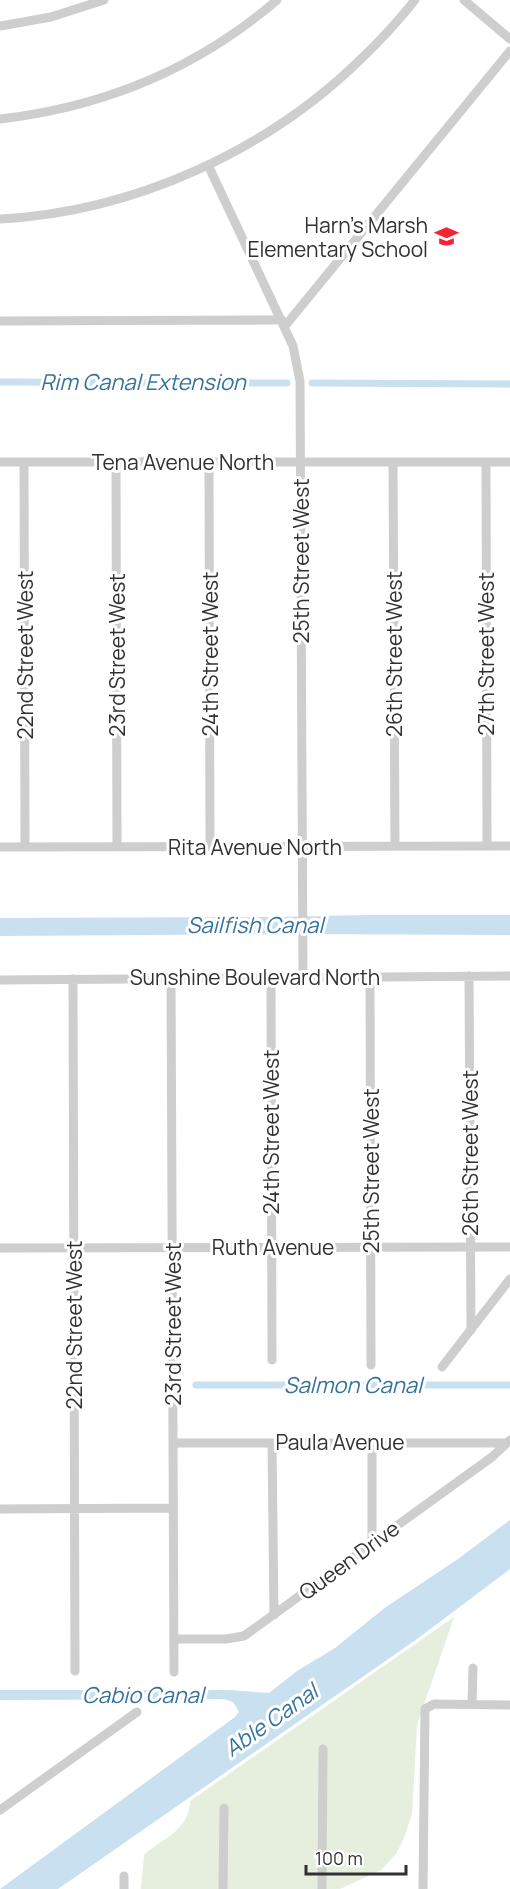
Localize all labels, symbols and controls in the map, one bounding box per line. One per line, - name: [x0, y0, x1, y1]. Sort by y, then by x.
- place label: Harn's Marsh Elementary School: [247, 211, 428, 263]
- school or university icon: Harn's Marsh Elementary School: [433, 224, 459, 250]
- water label: Rim Canal Extension: [40, 367, 247, 397]
- street label: Tena Avenue North: [92, 448, 274, 476]
- street label: 25th Street West: [287, 478, 315, 644]
- street label: 22nd Street West: [11, 571, 39, 739]
- street label: 26th Street West: [380, 571, 408, 737]
- street label: 24th Street West: [196, 572, 224, 737]
- street label: 27th Street West: [472, 572, 500, 736]
- street label: 23rd Street West: [103, 573, 131, 737]
- street label: Rita Avenue North: [168, 833, 342, 861]
- water label: Sailfish Canal: [187, 910, 326, 940]
- street label: Sunshine Boulevard North: [130, 963, 380, 991]
- street label: 24th Street West: [257, 1050, 285, 1215]
- street label: 26th Street West: [456, 1070, 484, 1236]
- street label: 25th Street West: [357, 1088, 385, 1254]
- street label: Ruth Avenue: [212, 1233, 334, 1261]
- street label: 22nd Street West: [60, 1241, 88, 1409]
- street label: 23rd Street West: [159, 1242, 187, 1406]
- water label: Salmon Canal: [284, 1370, 425, 1400]
- street label: Paula Avenue: [276, 1428, 405, 1456]
- street label: Queen Drive: [293, 1514, 405, 1606]
- water label: Able Canal: [218, 1675, 326, 1763]
- water label: Cabio Canal: [82, 1680, 207, 1710]
- scale bar: [306, 1838, 406, 1876]
- text: 100 m: [315, 1846, 363, 1870]

